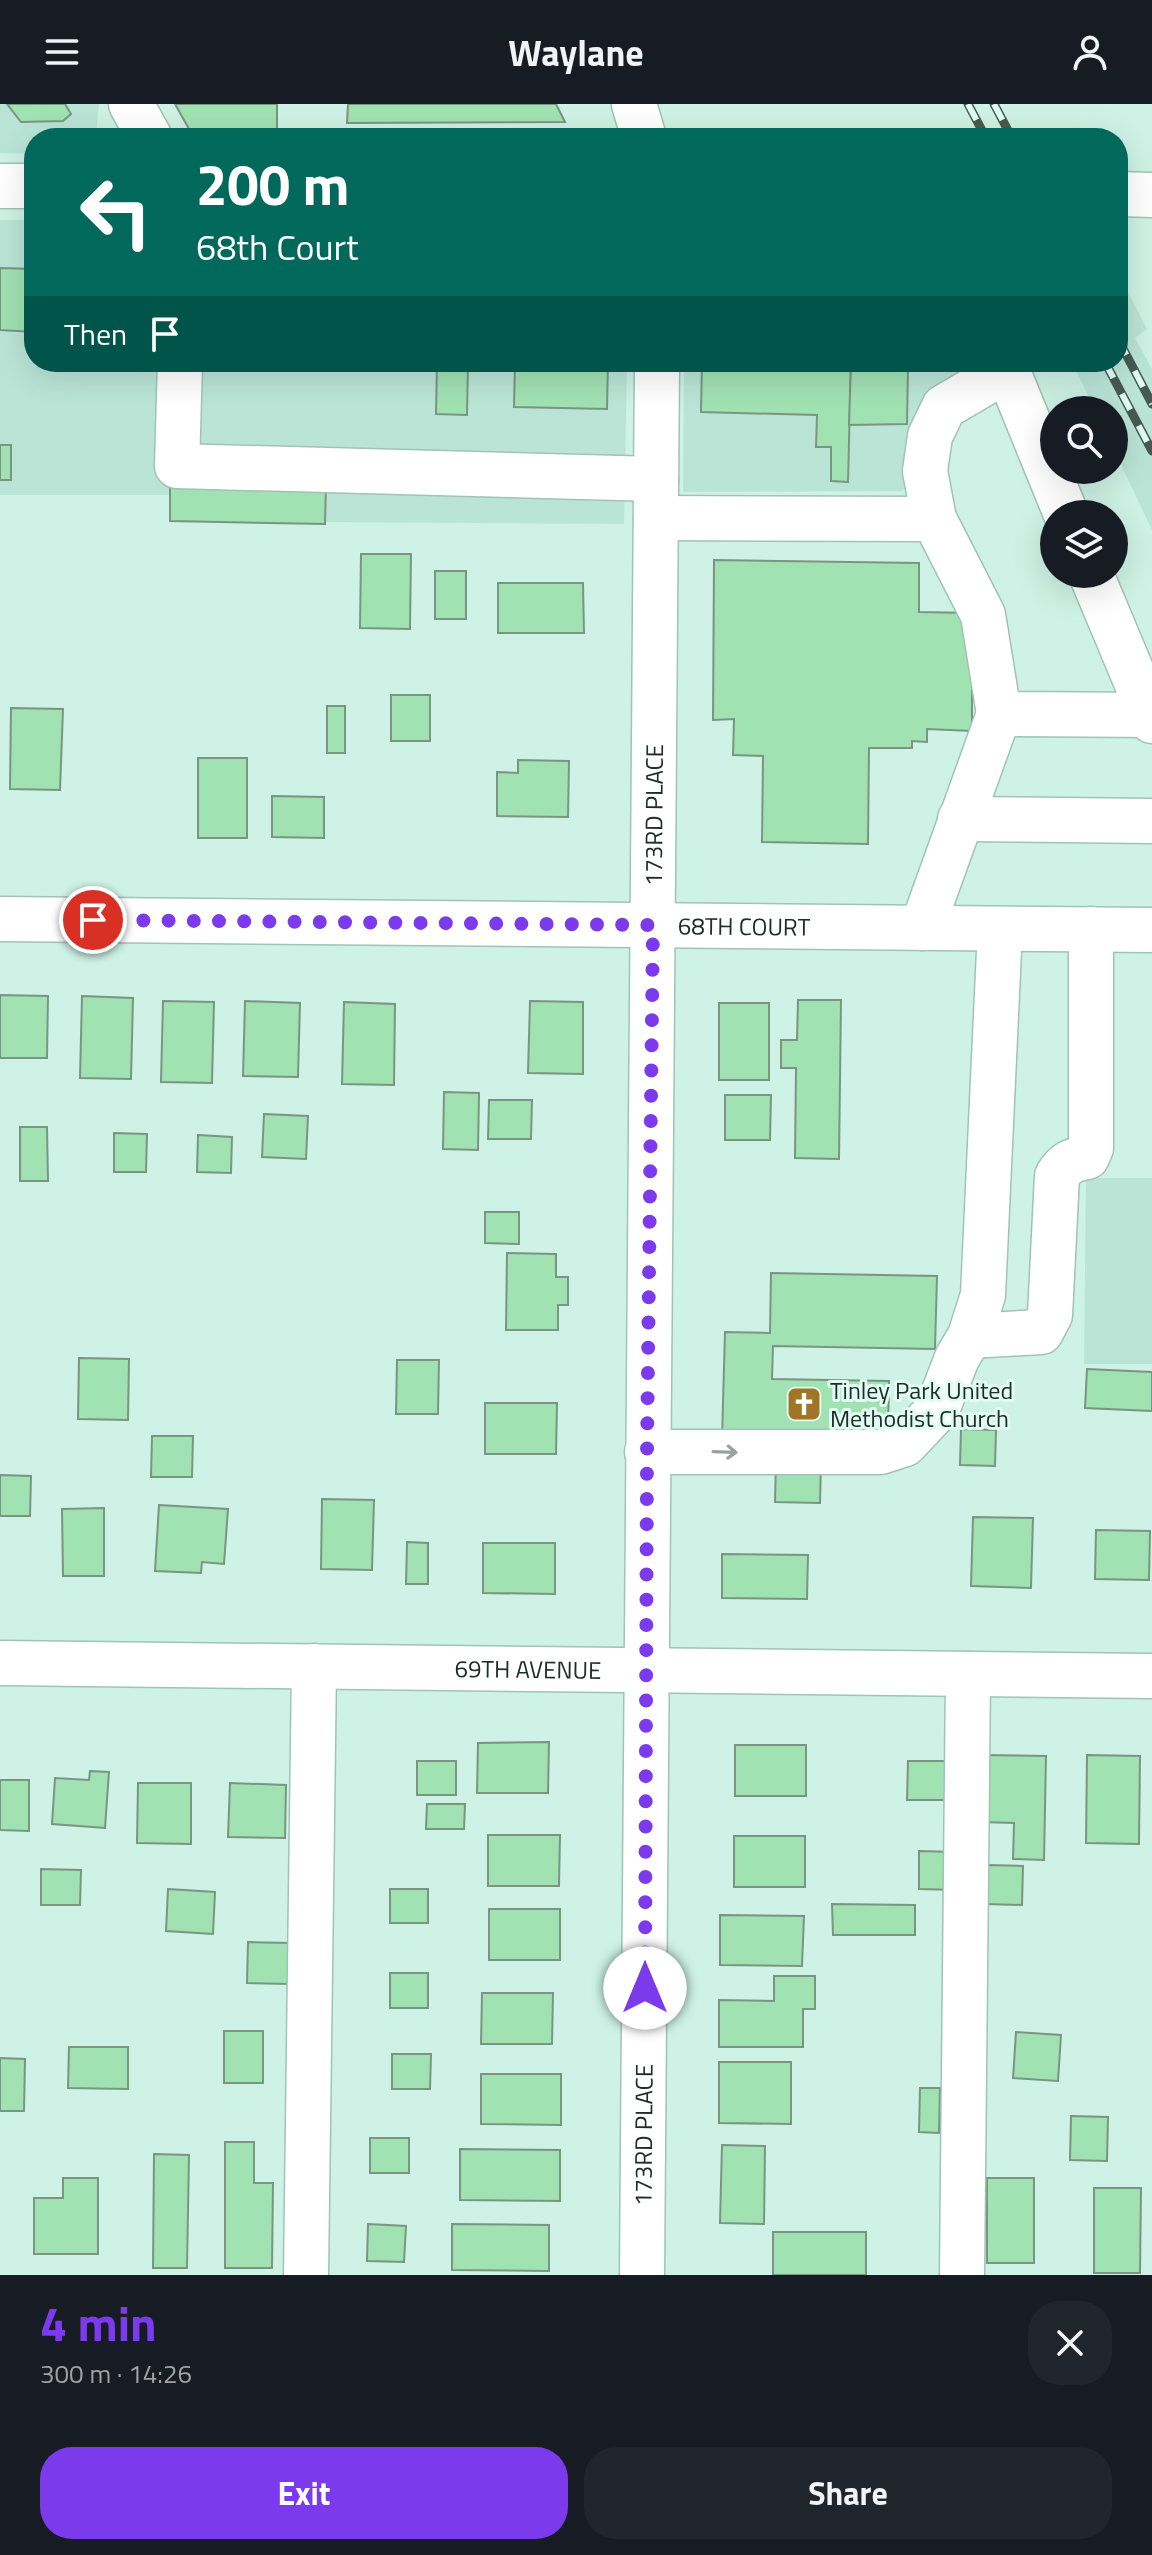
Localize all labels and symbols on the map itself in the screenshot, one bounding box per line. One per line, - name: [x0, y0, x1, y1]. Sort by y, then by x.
- street label: 173RD PLACE: [635, 744, 672, 886]
- pin: [59, 886, 127, 954]
- street label: 68TH COURT: [678, 907, 811, 945]
- place label: Tinley Park United Methodist Church: [830, 1372, 1013, 1436]
- church icon: Tinley Park United Methodist Church: [785, 1385, 823, 1423]
- one-way arrow: [711, 1445, 738, 1460]
- street label: 69TH AVENUE: [454, 1650, 602, 1688]
- position arrow: [603, 1946, 687, 2030]
- street label: 173RD PLACE: [625, 2064, 662, 2206]

